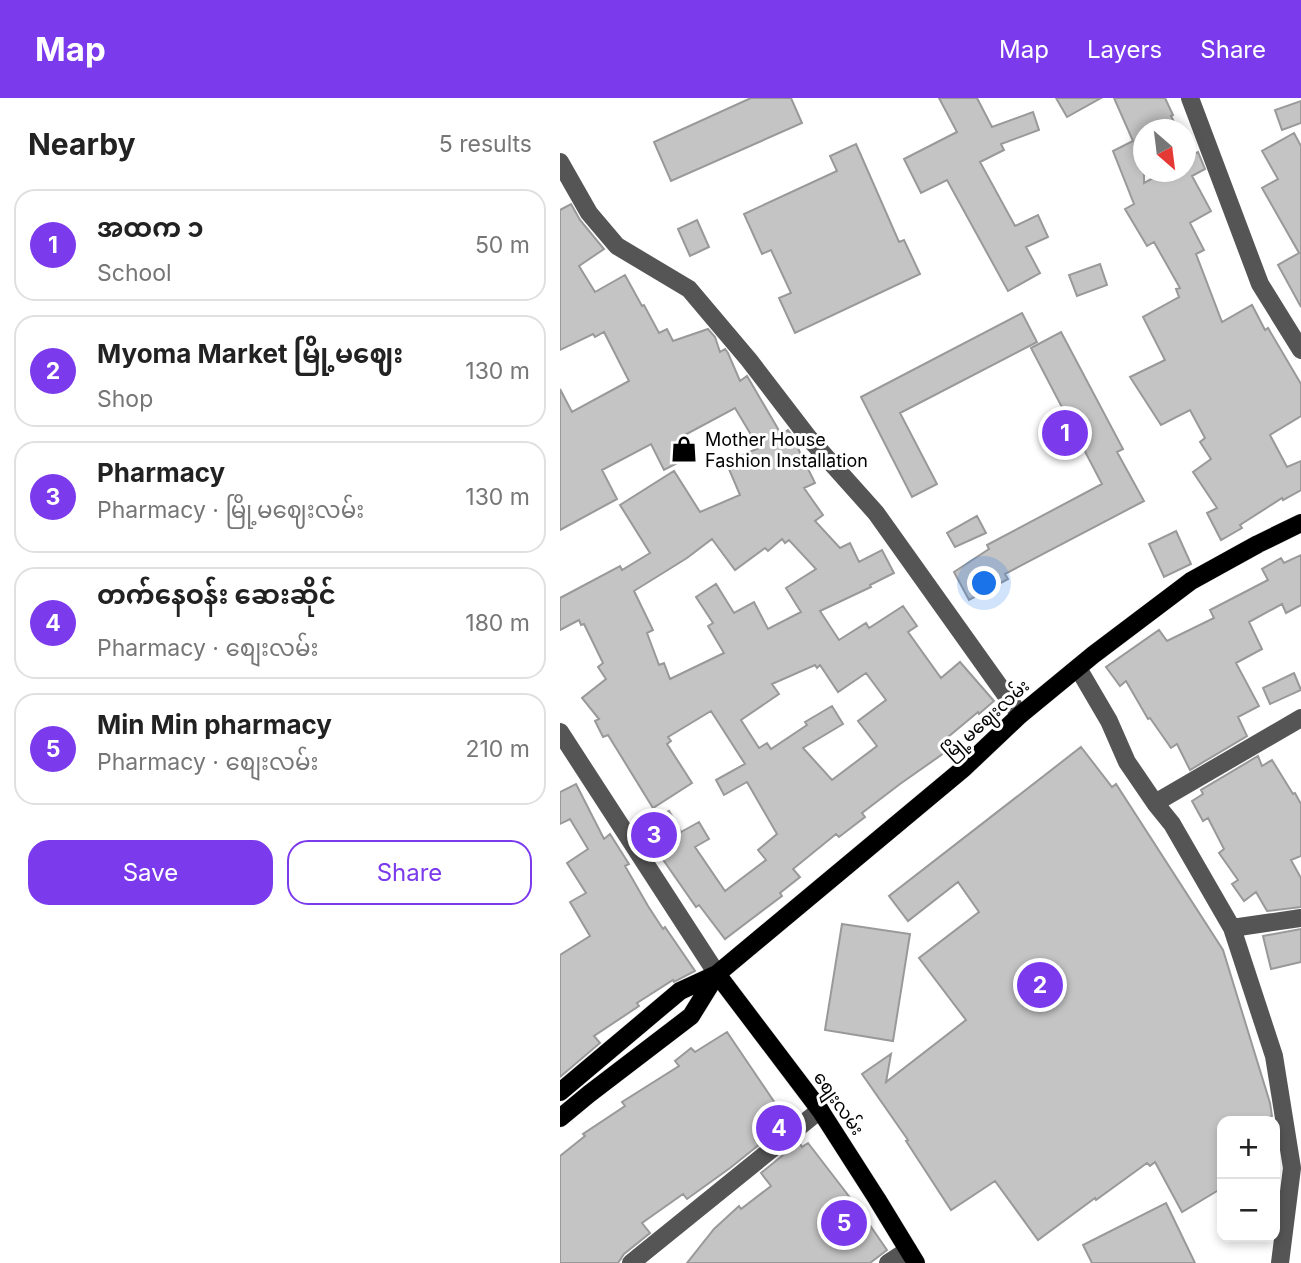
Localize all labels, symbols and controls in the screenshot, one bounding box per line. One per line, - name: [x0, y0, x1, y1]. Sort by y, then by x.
- text: Map: [35, 29, 106, 69]
- text: Map: [999, 35, 1049, 64]
- text: Layers: [1087, 35, 1162, 64]
- text: Share: [1200, 35, 1266, 64]
- north arrow: [1133, 119, 1196, 182]
- text: Nearby: [28, 126, 136, 162]
- text: 5 results: [439, 130, 532, 158]
- text: အထက ၁: [97, 212, 204, 243]
- text: 1: [48, 231, 58, 259]
- text: 50 m: [475, 231, 530, 259]
- text: School: [97, 259, 172, 287]
- text: Myoma Market မြို့မဈေး: [97, 338, 403, 369]
- text: 2: [46, 357, 60, 385]
- text: 130 m: [465, 357, 530, 385]
- text: Shop: [97, 385, 153, 413]
- pin: 1: [1042, 407, 1088, 459]
- place label: Mother House Fashion Installation: [705, 429, 868, 471]
- shop icon: Mother House Fashion Installation: [669, 434, 699, 464]
- text: Pharmacy: [97, 457, 225, 488]
- text: 3: [46, 483, 60, 511]
- text: 130 m: [465, 483, 530, 511]
- text: Pharmacy · မြို့မဈေးလမ်း: [97, 496, 364, 524]
- your location: [967, 566, 1001, 600]
- text: တက်နေဝန်း ဆေးဆိုင်: [97, 579, 336, 610]
- text: 4: [45, 609, 61, 637]
- text: 180 m: [465, 609, 530, 637]
- text: Pharmacy · စျေးလမ်း: [97, 634, 318, 662]
- street label: မြို့မဈေးလမ်း: [937, 673, 1037, 767]
- text: Min Min pharmacy: [97, 709, 332, 740]
- text: 5: [46, 735, 60, 763]
- text: 210 m: [465, 735, 530, 763]
- text: Pharmacy · စျေးလမ်း: [97, 748, 318, 776]
- pin: 3: [631, 809, 677, 861]
- button: Save: [28, 840, 273, 905]
- button: Share: [287, 840, 532, 905]
- pin: 2: [1017, 959, 1063, 1011]
- street label: စျေးလမ်း: [805, 1066, 870, 1142]
- pin: 4: [756, 1102, 802, 1154]
- map controls: [1217, 1116, 1280, 1242]
- button: +: [1217, 1116, 1280, 1179]
- button: −: [1217, 1179, 1280, 1242]
- pin: 5: [821, 1197, 867, 1249]

